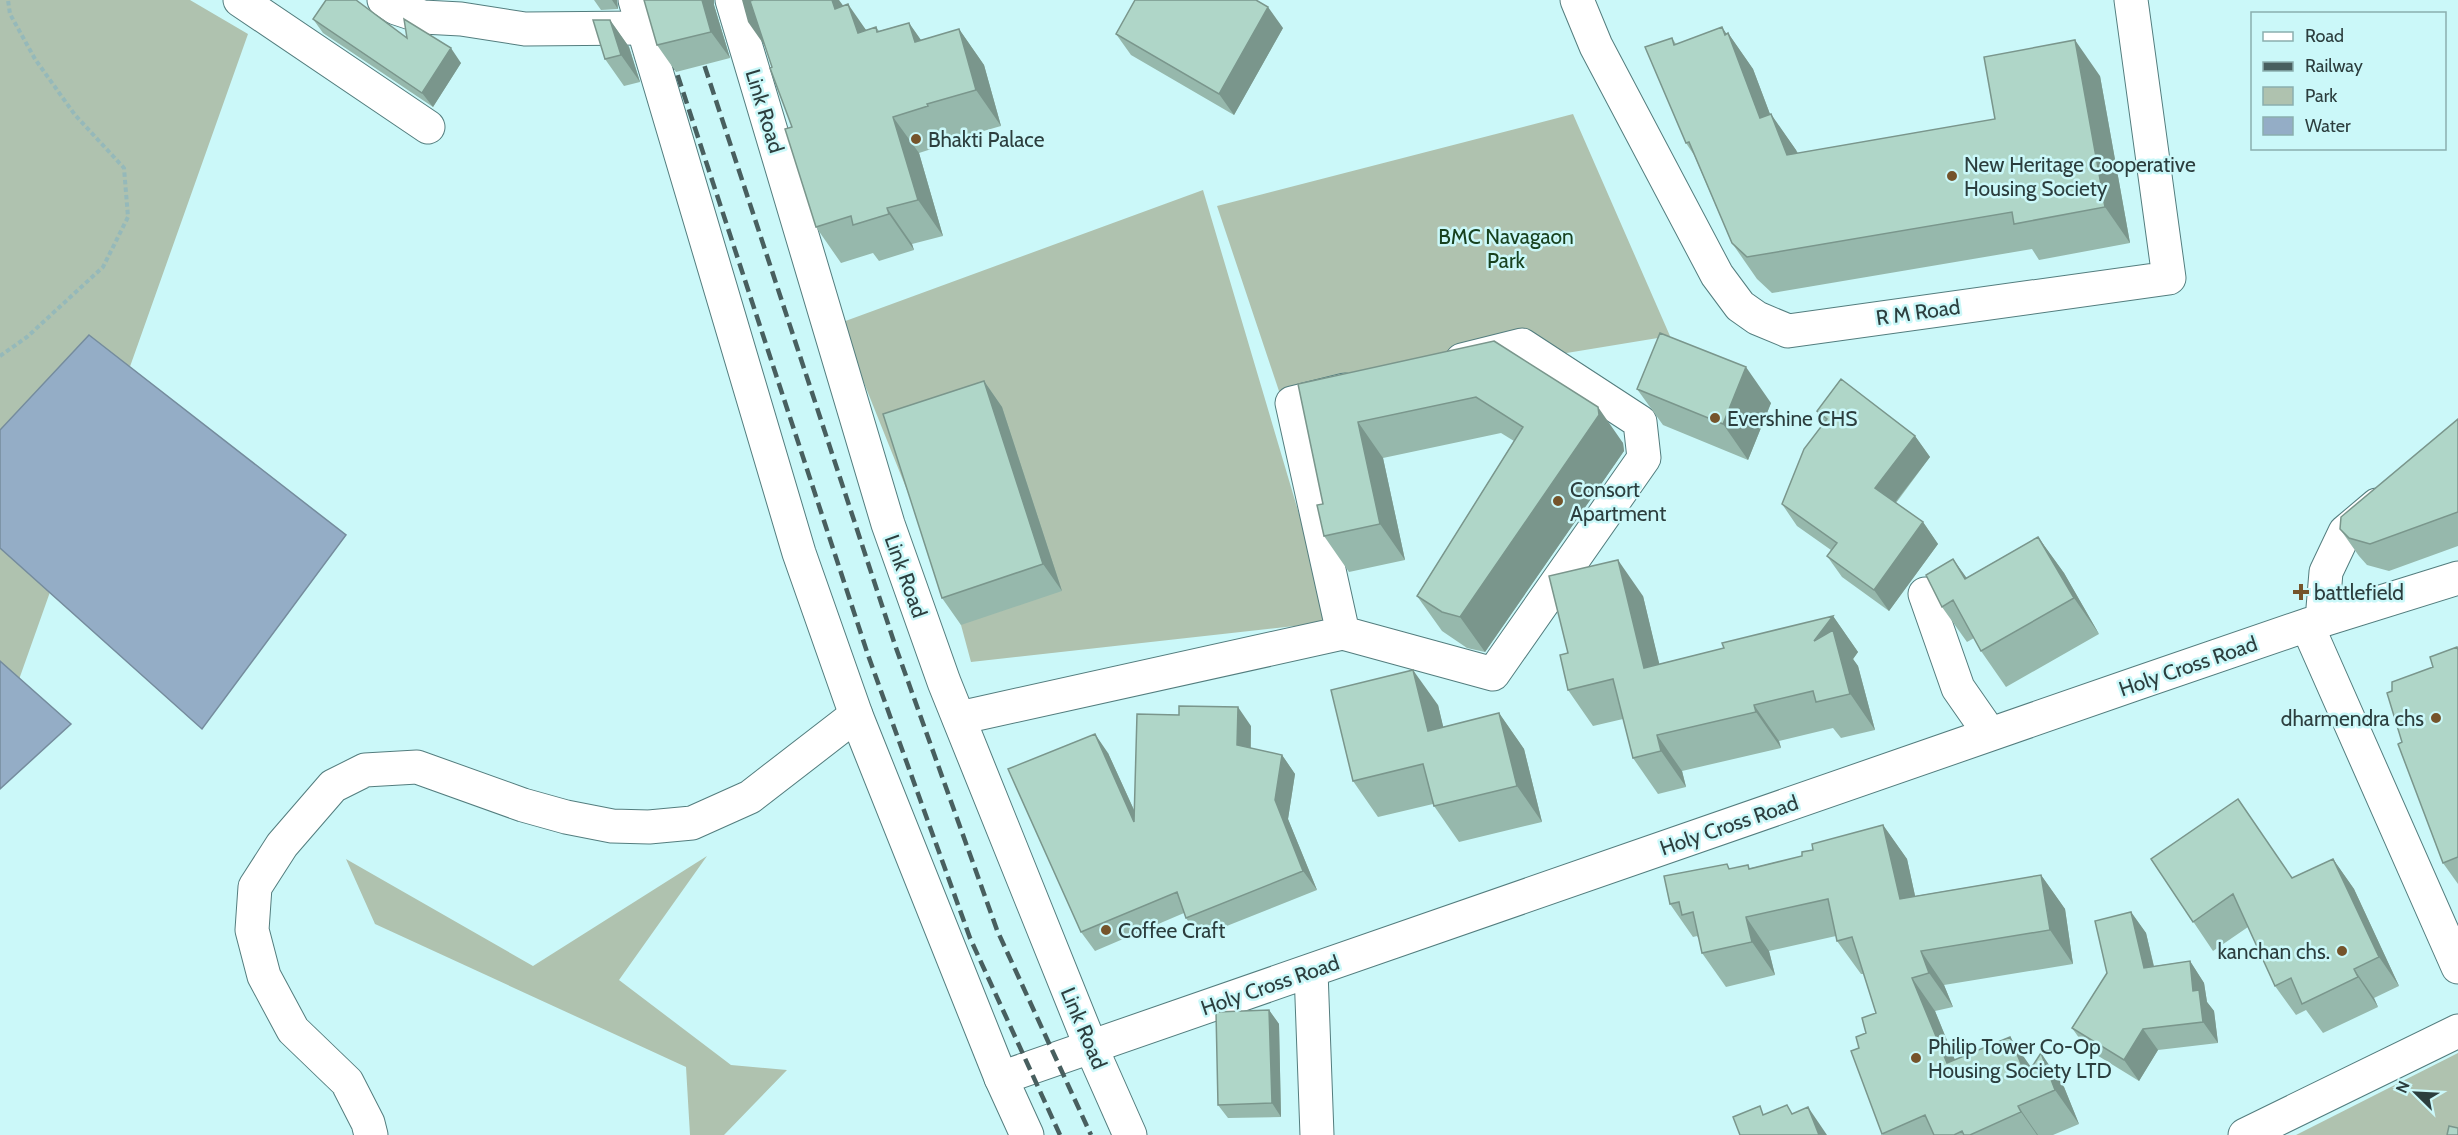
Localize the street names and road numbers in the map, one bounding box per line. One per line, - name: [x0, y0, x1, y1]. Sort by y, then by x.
- street label: Link Road: [740, 66, 790, 156]
- street label: R M Road: [1874, 294, 1962, 330]
- street label: Link Road: [879, 531, 933, 621]
- street label: Holy Cross Road: [2116, 631, 2260, 701]
- street label: Holy Cross Road: [1657, 790, 1801, 860]
- street label: Holy Cross Road: [1198, 950, 1342, 1020]
- street label: Link Road: [1056, 983, 1112, 1073]

